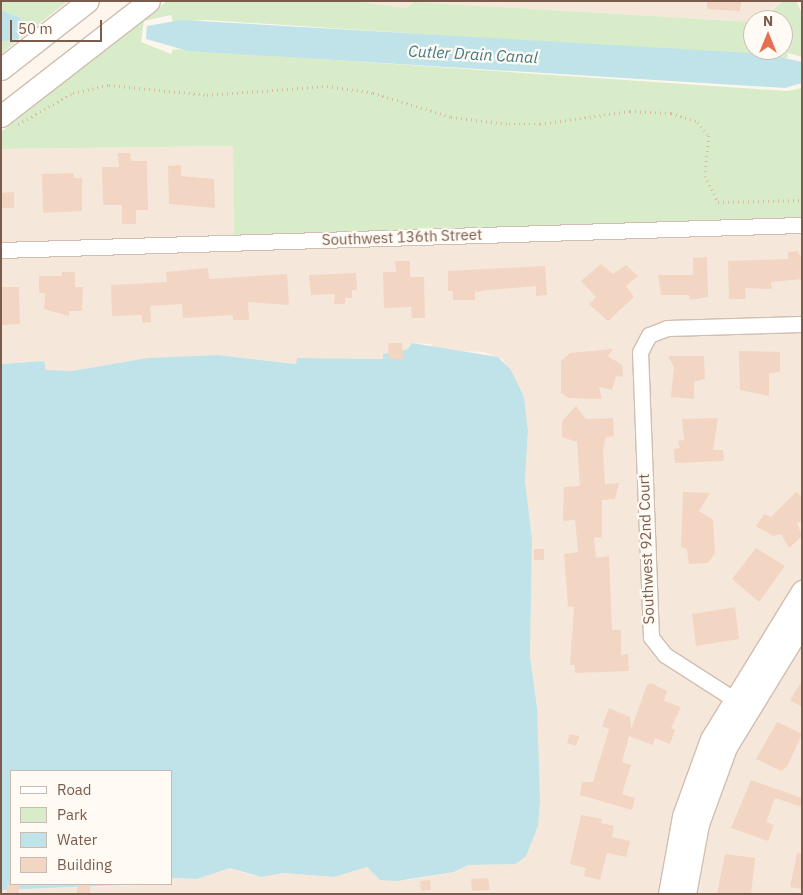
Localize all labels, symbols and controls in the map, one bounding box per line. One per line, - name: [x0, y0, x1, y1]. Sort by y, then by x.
- scale bar: [12, 10, 105, 42]
- north arrow: [743, 10, 793, 60]
- text: N: [763, 12, 773, 30]
- text: 50 m: [18, 19, 53, 38]
- water label: Cutler Drain Canal: [408, 41, 538, 67]
- street label: Southwest 136th Street: [321, 225, 483, 249]
- street label: Southwest 92nd Court: [634, 473, 658, 625]
- legend: [10, 770, 172, 885]
- text: Road: [57, 780, 92, 799]
- text: Park: [57, 805, 87, 824]
- text: Water: [57, 830, 97, 849]
- text: Building: [57, 855, 112, 874]

